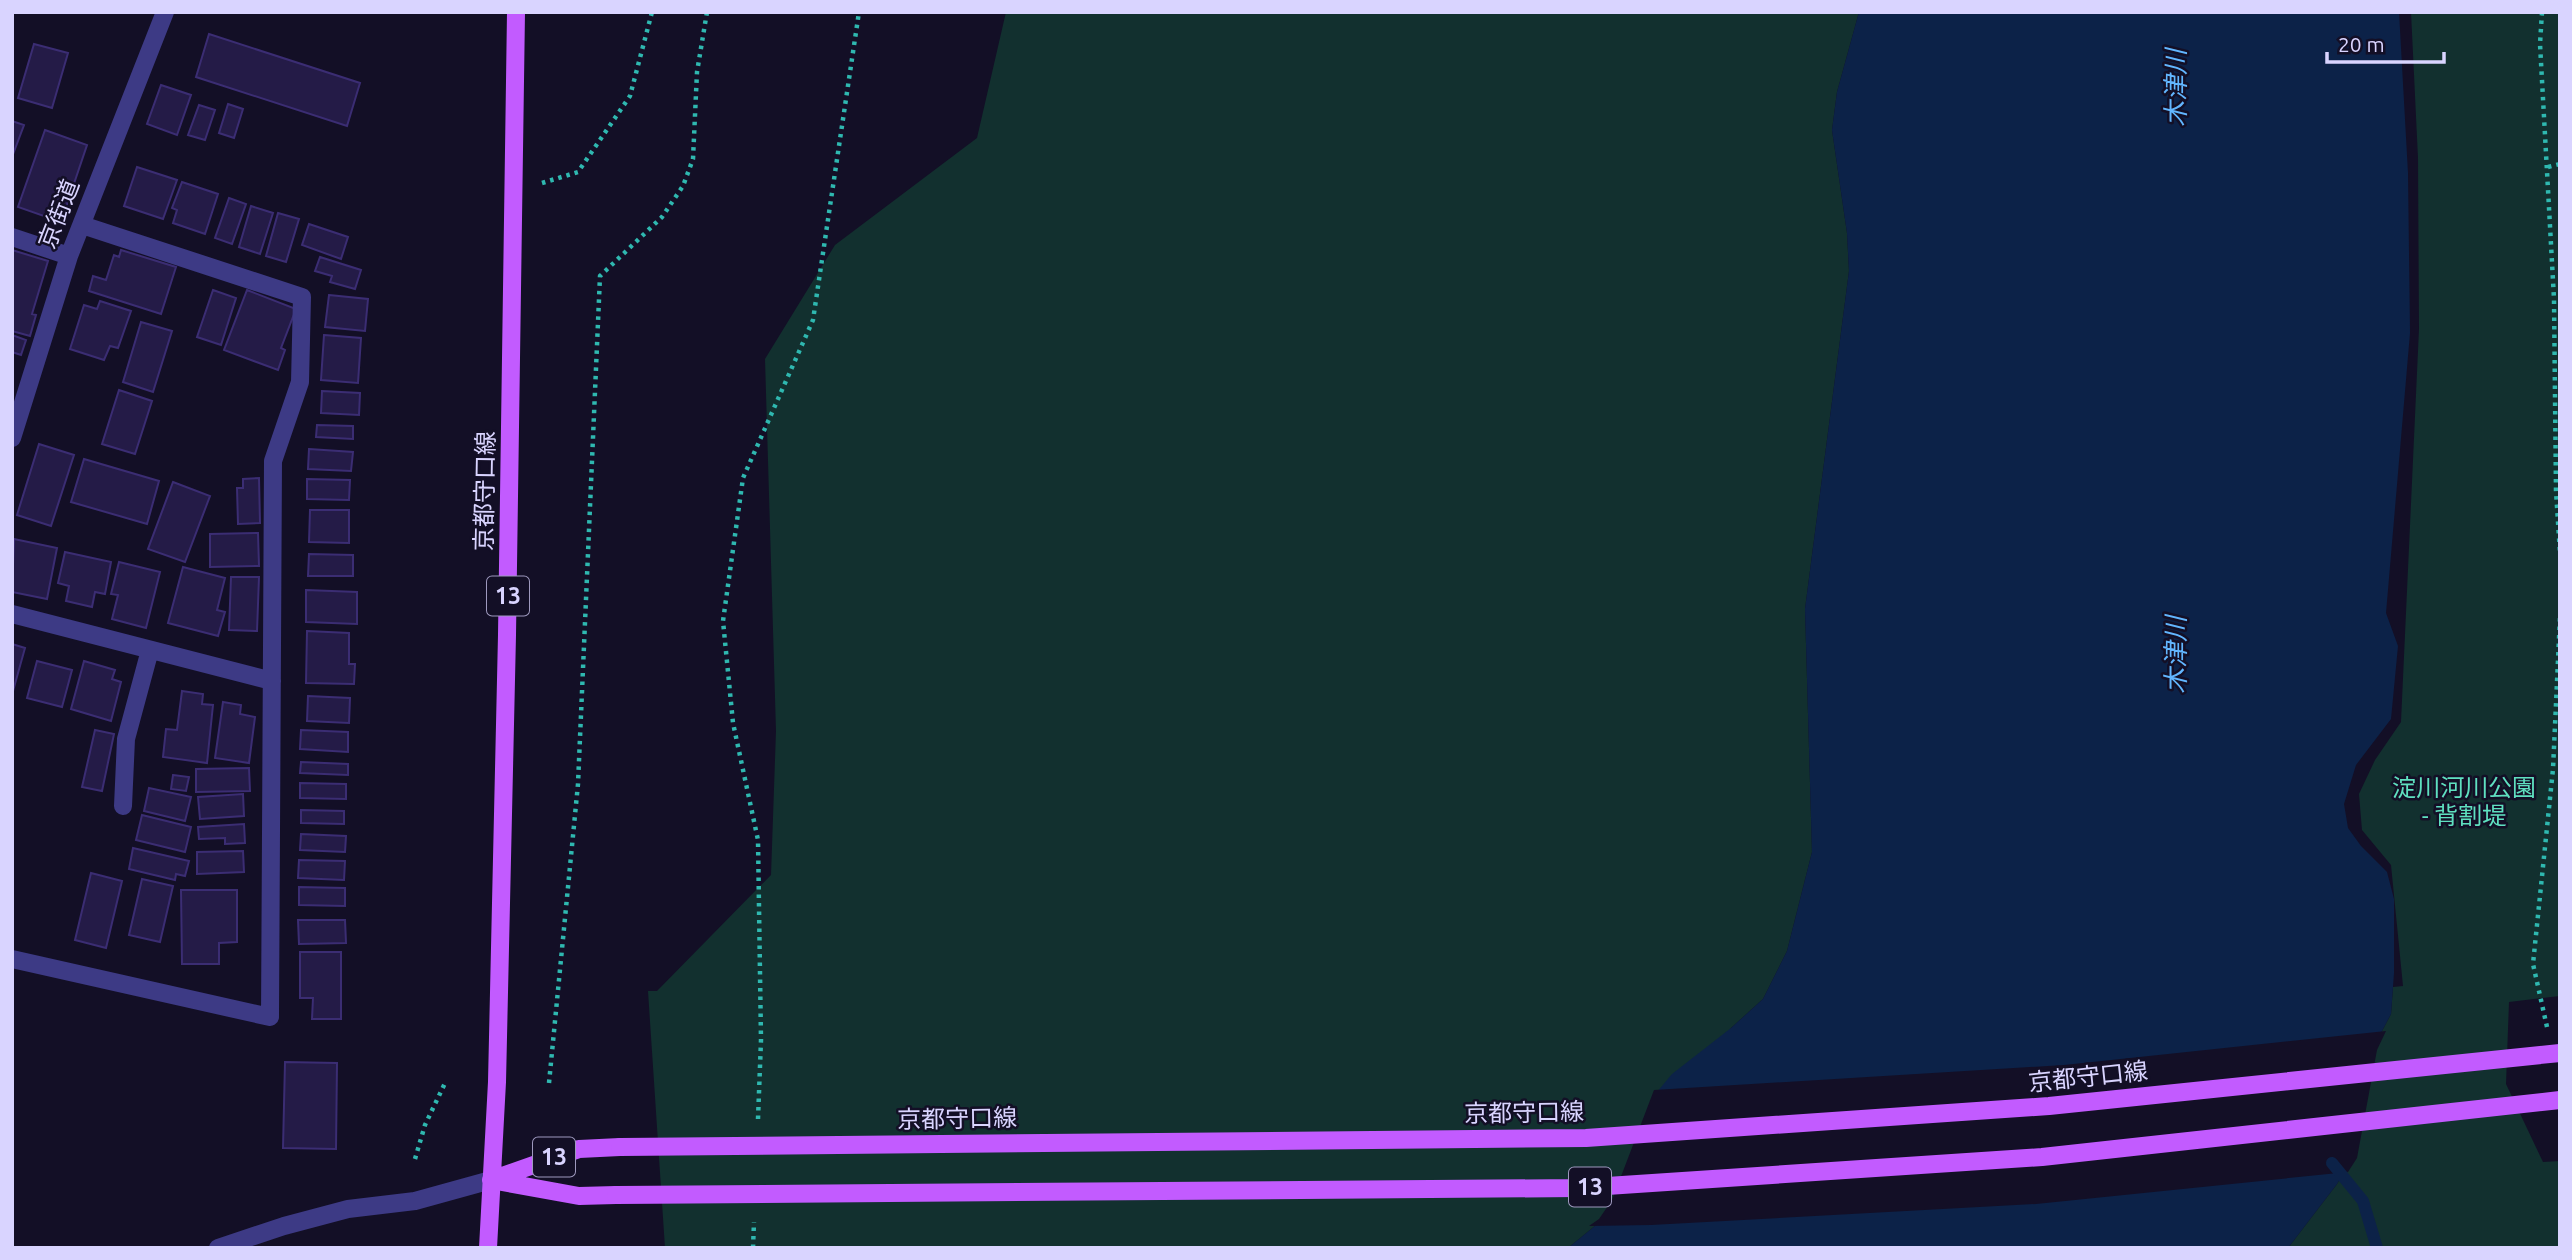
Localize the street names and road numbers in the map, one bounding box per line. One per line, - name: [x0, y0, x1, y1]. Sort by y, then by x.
- street label: 京街道: [33, 175, 84, 252]
- street label: 京都守口線: [470, 431, 499, 551]
- road number: 13: [487, 576, 529, 616]
- street label: 京都守口線: [2027, 1057, 2149, 1096]
- street label: 京都守口線: [1464, 1098, 1584, 1127]
- street label: 京都守口線: [897, 1104, 1017, 1133]
- road number: 13: [533, 1138, 575, 1176]
- road number: 13: [1569, 1168, 1611, 1206]

